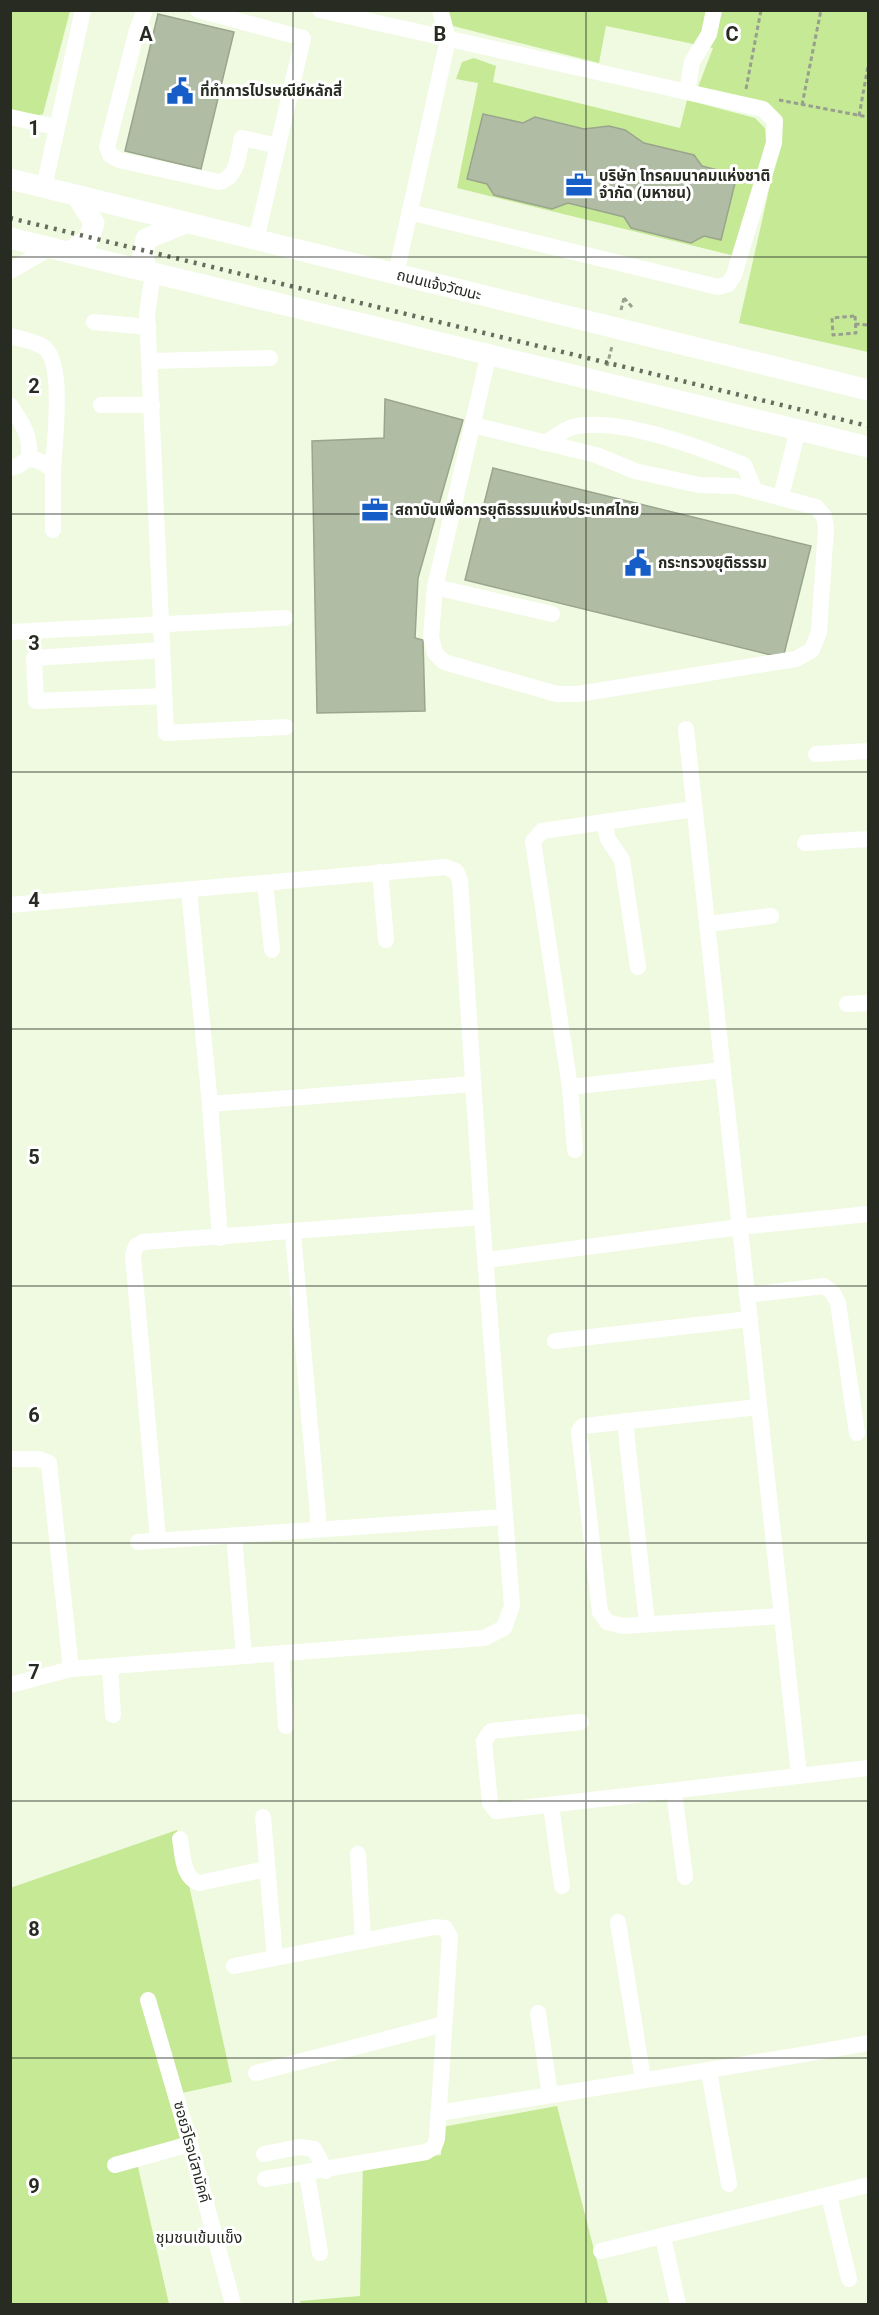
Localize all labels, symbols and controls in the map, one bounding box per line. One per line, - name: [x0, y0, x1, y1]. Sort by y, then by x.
- text: A: [139, 22, 153, 46]
- text: B: [434, 22, 446, 46]
- text: C: [725, 22, 739, 46]
- public building icon: ที่ทำการไปรษณีย์หลักสี่: [165, 76, 195, 106]
- place label: ที่ทำการไปรษณีย์หลักสี่: [200, 80, 342, 100]
- text: 1: [28, 116, 40, 140]
- place label: บริษัท โทรคมนาคมแห่งชาติ จำกัด (มหาชน): [599, 167, 770, 202]
- office icon: บริษัท โทรคมนาคมแห่งชาติ จำกัด (มหาชน): [564, 170, 594, 200]
- street label: ถนนแจ้งวัฒนะ: [395, 266, 483, 304]
- text: 2: [28, 374, 40, 398]
- office icon: สถาบันเพื่อการยุติธรรมแห่งประเทศไทย: [360, 495, 390, 525]
- place label: สถาบันเพื่อการยุติธรรมแห่งประเทศไทย: [395, 499, 639, 519]
- public building icon: กระทรวงยุติธรรม: [623, 548, 653, 578]
- place label: กระทรวงยุติธรรม: [658, 554, 767, 572]
- text: 3: [28, 631, 40, 655]
- text: 4: [28, 888, 40, 912]
- text: 5: [28, 1145, 40, 1169]
- text: 6: [28, 1403, 40, 1427]
- text: 7: [28, 1660, 40, 1684]
- text: 8: [28, 1917, 40, 1941]
- street label: ซอยวิโรจน์สามัคคี: [170, 2099, 214, 2205]
- text: 9: [28, 2174, 40, 2198]
- district label: ชุมชนเข้มแข็ง: [156, 2228, 242, 2247]

